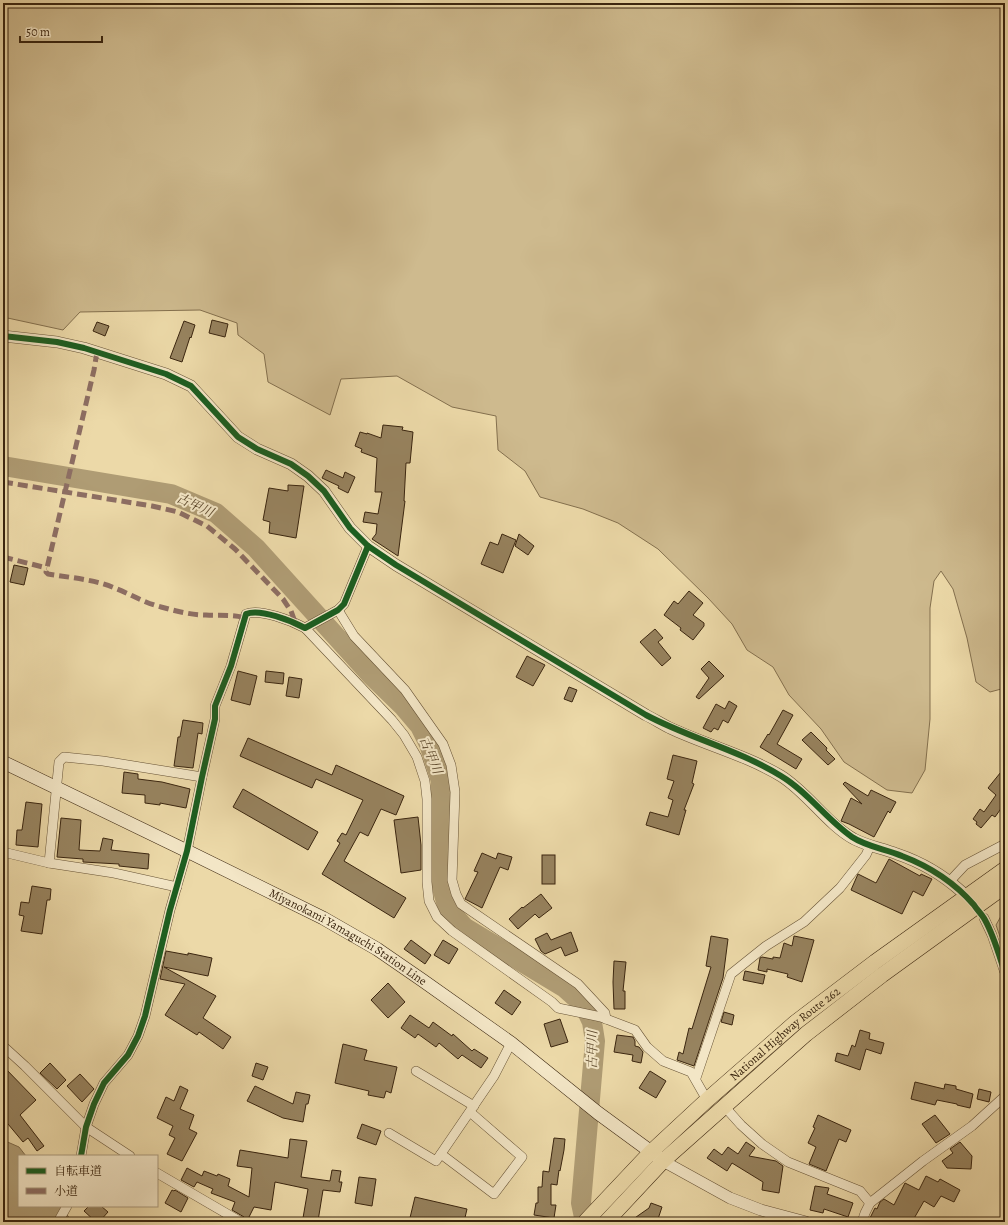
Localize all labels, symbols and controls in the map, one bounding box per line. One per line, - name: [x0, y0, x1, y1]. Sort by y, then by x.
- scale bar: [20, 18, 102, 44]
- text: 50 m: [26, 24, 50, 40]
- water label: 古甲川: [174, 489, 218, 522]
- water label: 古甲川: [416, 734, 447, 778]
- street label: Miyanokami Yamaguchi Station Line: [266, 885, 430, 989]
- street label: National Highway Route 262: [726, 983, 844, 1084]
- water label: 古甲川: [583, 1028, 601, 1070]
- legend: [18, 1155, 158, 1207]
- text: 自転車道: [54, 1163, 102, 1179]
- text: 小道: [54, 1183, 78, 1199]

